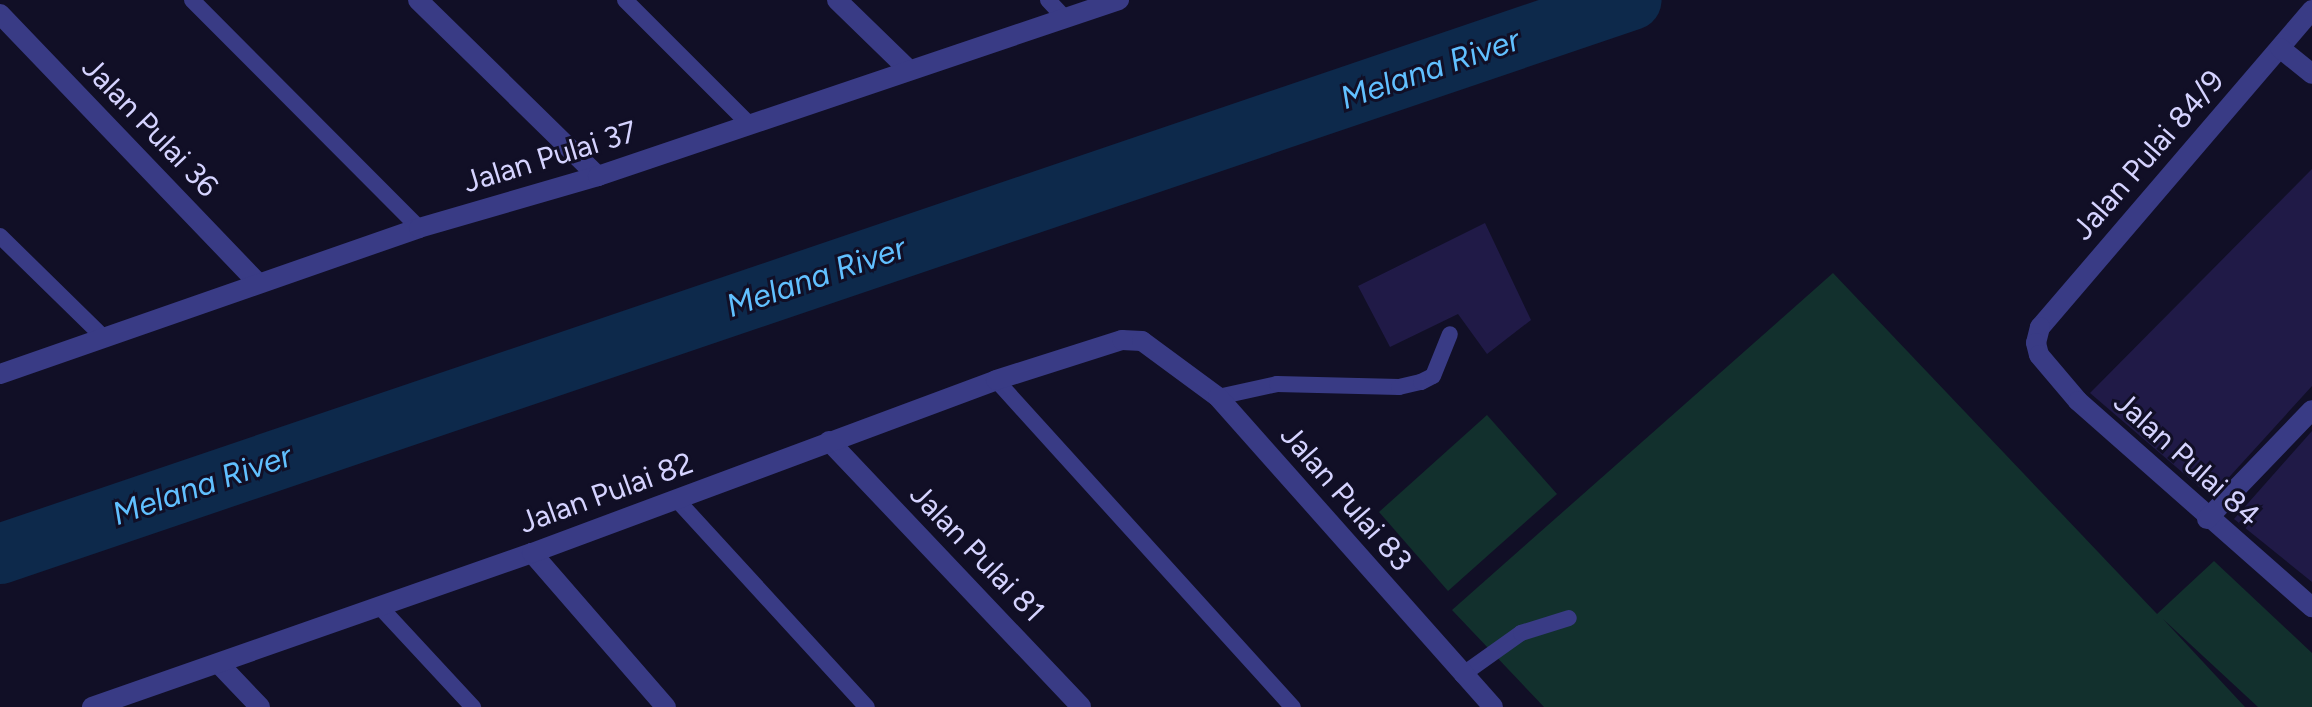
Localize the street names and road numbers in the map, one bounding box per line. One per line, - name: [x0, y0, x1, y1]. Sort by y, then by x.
- street label: Jalan Pulai 36: [74, 50, 226, 204]
- street label: Jalan Pulai 84/9: [2065, 63, 2231, 247]
- street label: Jalan Pulai 37: [459, 114, 641, 200]
- street label: Jalan Pulai 84: [2107, 384, 2267, 534]
- street label: Jalan Pulai 83: [1273, 418, 1419, 578]
- street label: Jalan Pulai 82: [514, 445, 698, 541]
- street label: Jalan Pulai 81: [902, 477, 1052, 629]

